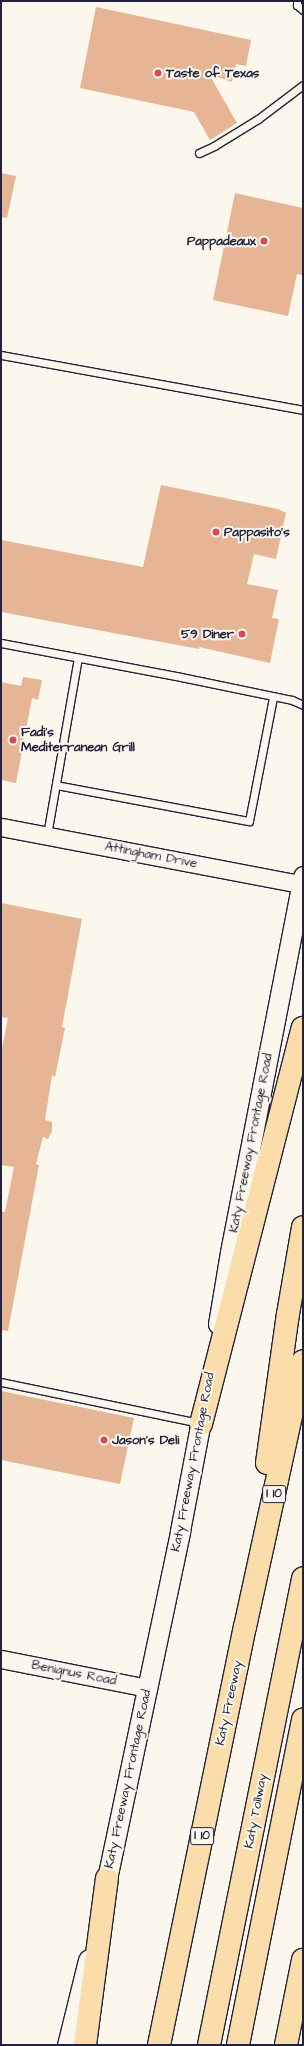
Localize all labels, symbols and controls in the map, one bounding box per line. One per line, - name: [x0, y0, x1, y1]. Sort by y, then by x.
- place label: Taste of Texas: [166, 65, 259, 81]
- marker: Taste of Texas: [153, 68, 163, 78]
- place label: Pappadeaux: [187, 233, 256, 249]
- marker: Pappadeaux: [259, 236, 269, 246]
- place label: Pappasito's: [224, 524, 290, 540]
- marker: Pappasito's: [211, 527, 221, 537]
- place label: 59 Diner: [181, 626, 234, 642]
- marker: 59 Diner: [237, 629, 247, 639]
- place label: Fadi's Mediterranean Grill: [21, 725, 135, 756]
- marker: Fadi's Mediterranean Grill: [8, 735, 18, 745]
- street label: Attingham Drive: [104, 838, 198, 872]
- street label: Katy Freeway Frontage Road: [226, 1052, 276, 1234]
- street label: Katy Freeway Frontage Road: [168, 1371, 218, 1553]
- place label: Jason's Deli: [112, 1432, 179, 1448]
- marker: Jason's Deli: [99, 1435, 109, 1445]
- road number: I 10: [262, 1484, 286, 1504]
- street label: Benignus Road: [30, 1657, 118, 1689]
- street label: Katy Freeway: [212, 1659, 246, 1747]
- street label: Katy Freeway Frontage Road: [101, 1688, 155, 1870]
- street label: Katy Tollway: [241, 1772, 271, 1850]
- road number: I 10: [190, 1826, 214, 1846]

